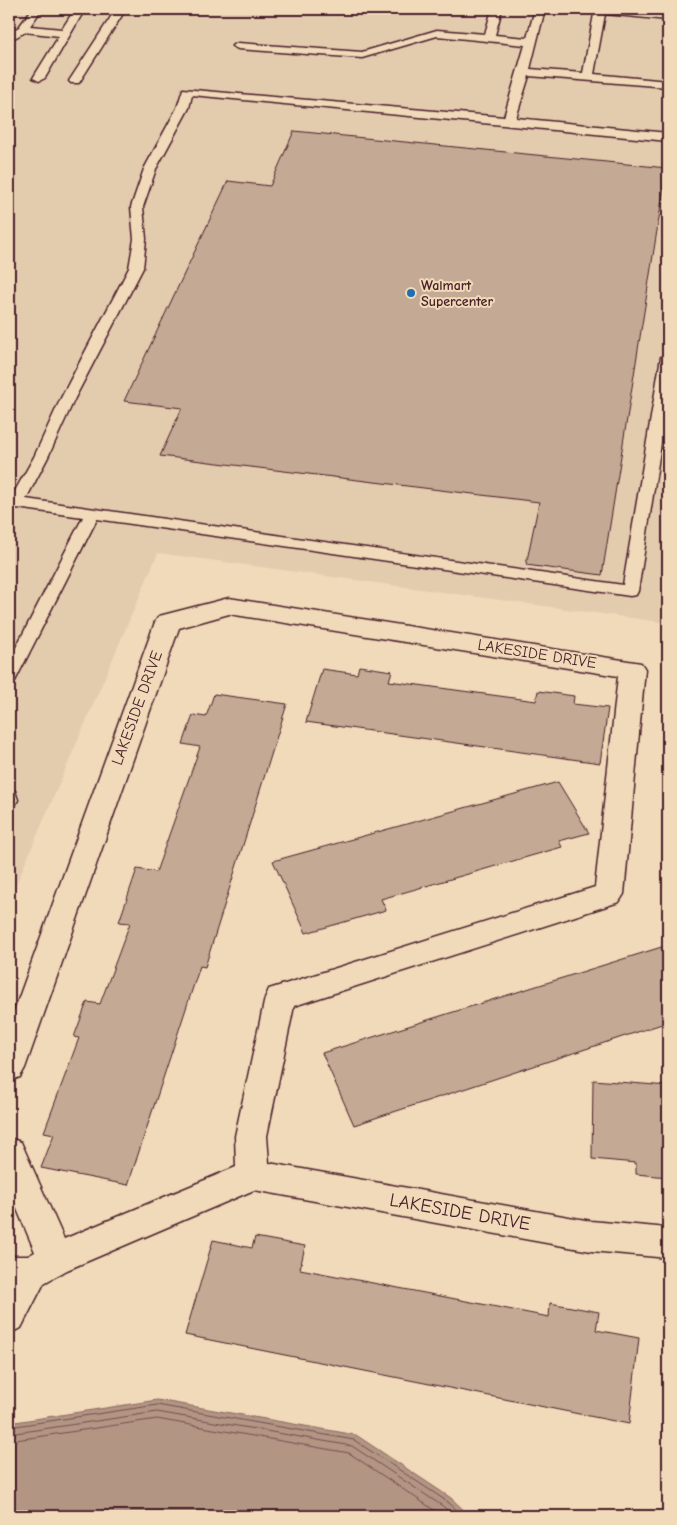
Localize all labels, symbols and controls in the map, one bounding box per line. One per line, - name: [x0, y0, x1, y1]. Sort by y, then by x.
- place label: Walmart Supercenter: [421, 277, 493, 310]
- marker: Walmart Supercenter: [405, 287, 417, 299]
- street label: LAKESIDE DRIVE: [476, 636, 598, 672]
- street label: LAKESIDE DRIVE: [108, 648, 166, 768]
- street label: LAKESIDE DRIVE: [388, 1189, 532, 1235]

